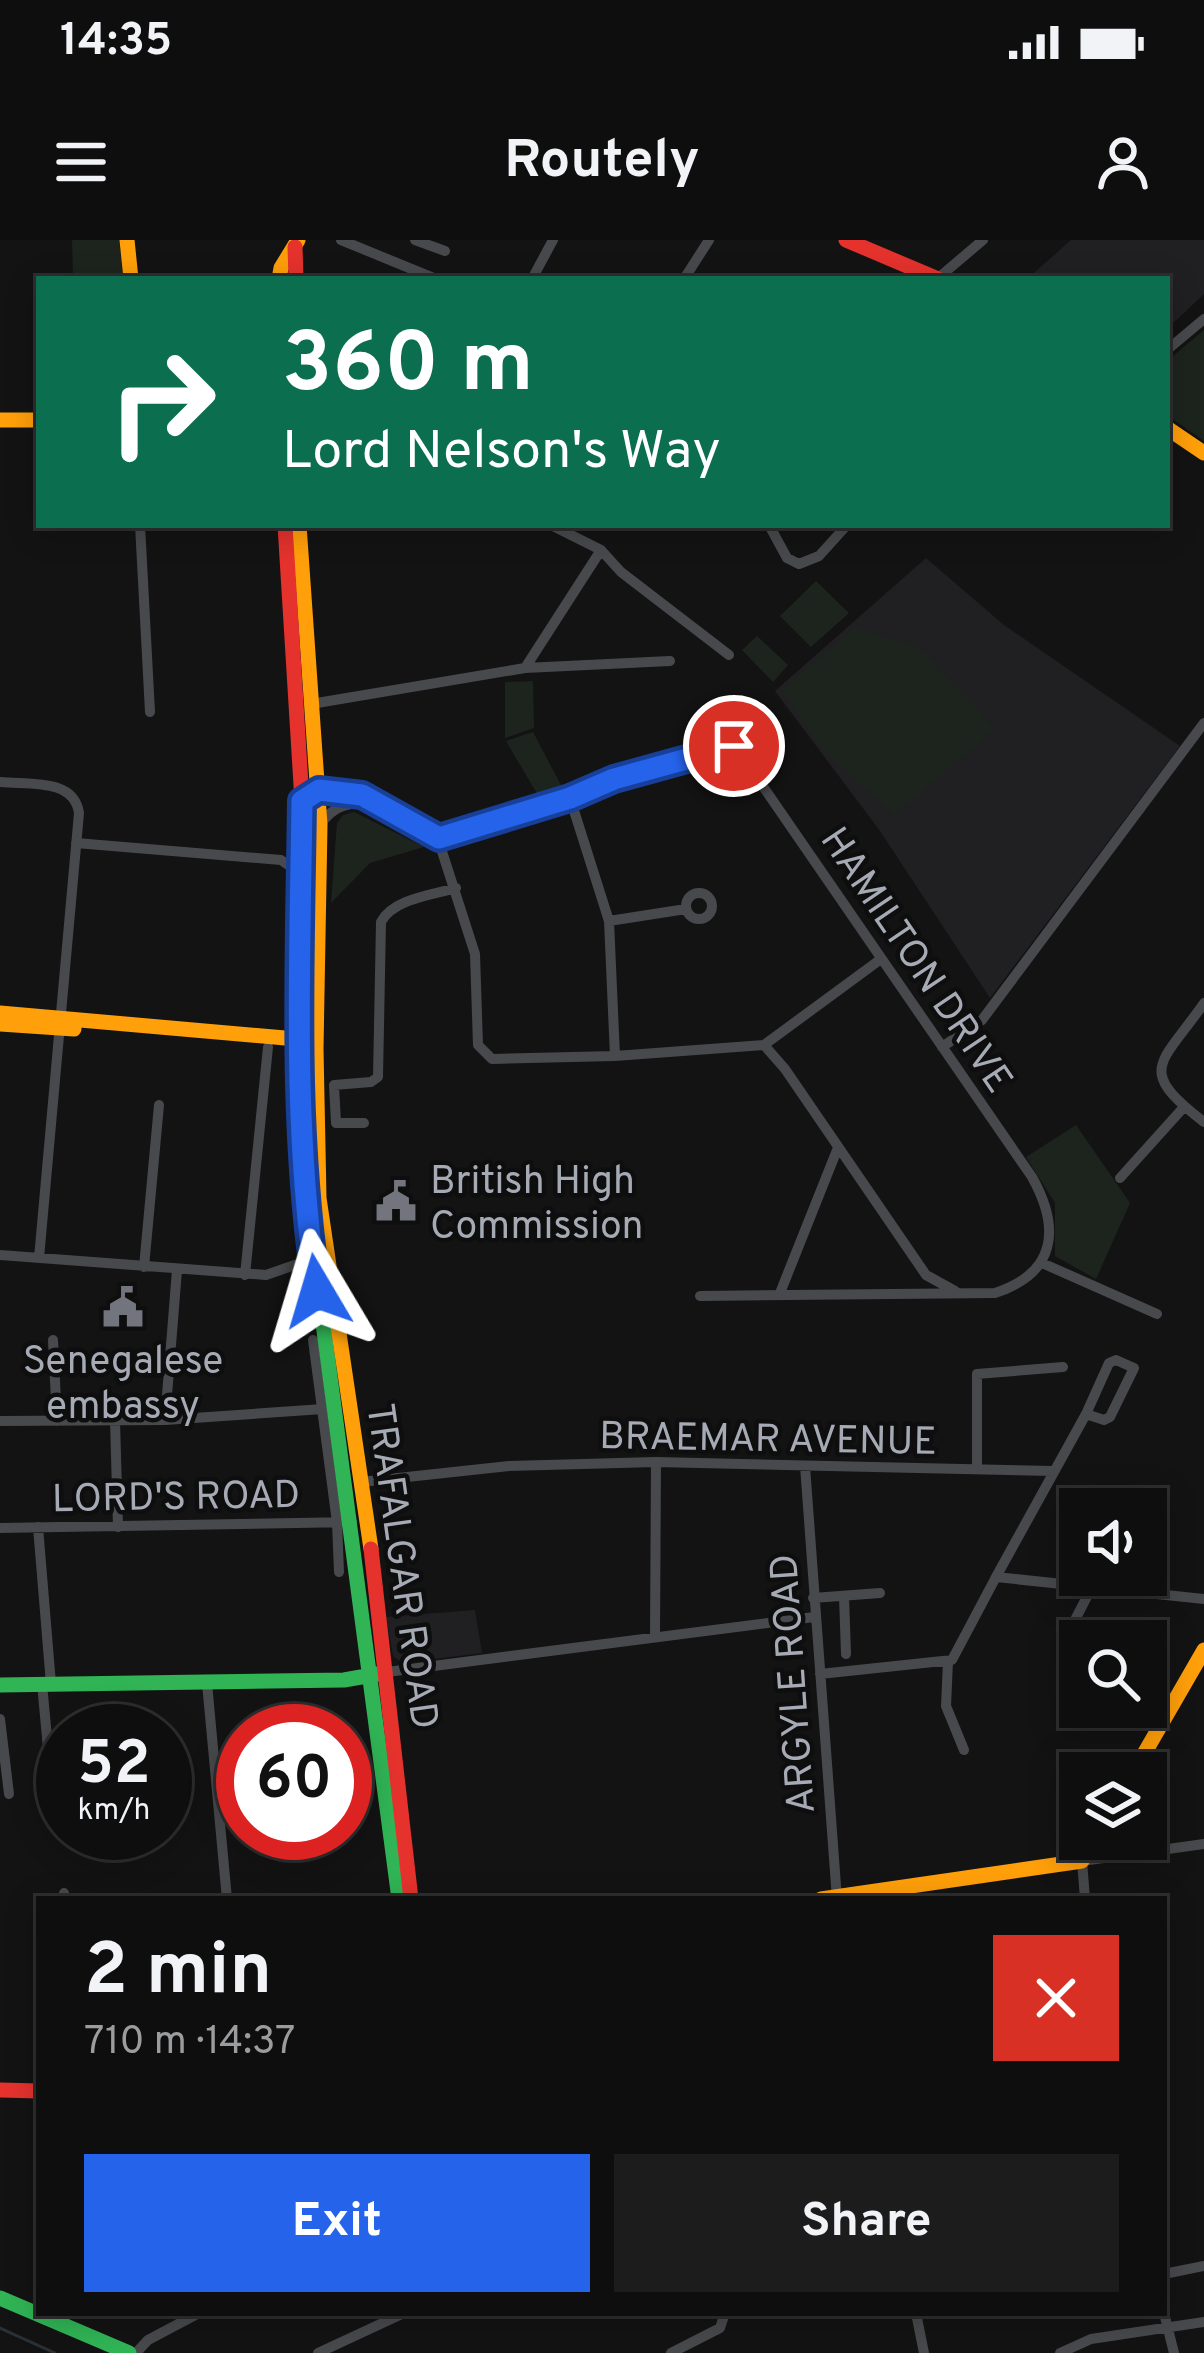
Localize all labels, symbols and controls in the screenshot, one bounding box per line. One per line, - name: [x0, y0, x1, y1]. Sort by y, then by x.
- text: 14:35: [60, 14, 172, 71]
- text: Routely: [504, 128, 700, 197]
- icon: menu: [48, 129, 114, 195]
- icon: person: [1090, 129, 1156, 195]
- text: 360 m: [282, 315, 534, 421]
- icon: right: [84, 324, 240, 480]
- text: Lord Nelson's Way: [282, 419, 721, 488]
- pin: [683, 695, 785, 797]
- icon: arrive: [701, 713, 767, 779]
- street label: HAMILTON DRIVE: [807, 819, 1021, 1104]
- place label: British High Commission: [430, 1159, 644, 1253]
- public building icon: British High Commission: [373, 1178, 419, 1224]
- position arrow: [254, 1228, 380, 1354]
- public building icon: Senegalese embassy: [100, 1284, 146, 1330]
- place label: Senegalese embassy: [23, 1339, 223, 1433]
- street label: TRAFALGAR ROAD: [352, 1400, 447, 1733]
- street label: BRAEMAR AVENUE: [599, 1414, 937, 1469]
- street label: LORD'S ROAD: [51, 1473, 301, 1526]
- map controls: [1059, 1488, 1167, 1860]
- button: sound: [1059, 1488, 1167, 1596]
- street label: ARGYLE ROAD: [762, 1552, 829, 1815]
- button: search: [1059, 1620, 1167, 1728]
- speed limit sign: 60: [216, 1704, 372, 1860]
- text: 52: [77, 1729, 151, 1805]
- button: layers: [1059, 1752, 1167, 1860]
- text: km/h: [78, 1793, 150, 1830]
- text: 2 min: [84, 1928, 272, 2020]
- button: close: [993, 1935, 1119, 2061]
- text: 710 m · 14:37: [84, 2019, 295, 2068]
- button: Exit: [84, 2154, 590, 2292]
- button: Share: [614, 2154, 1119, 2292]

